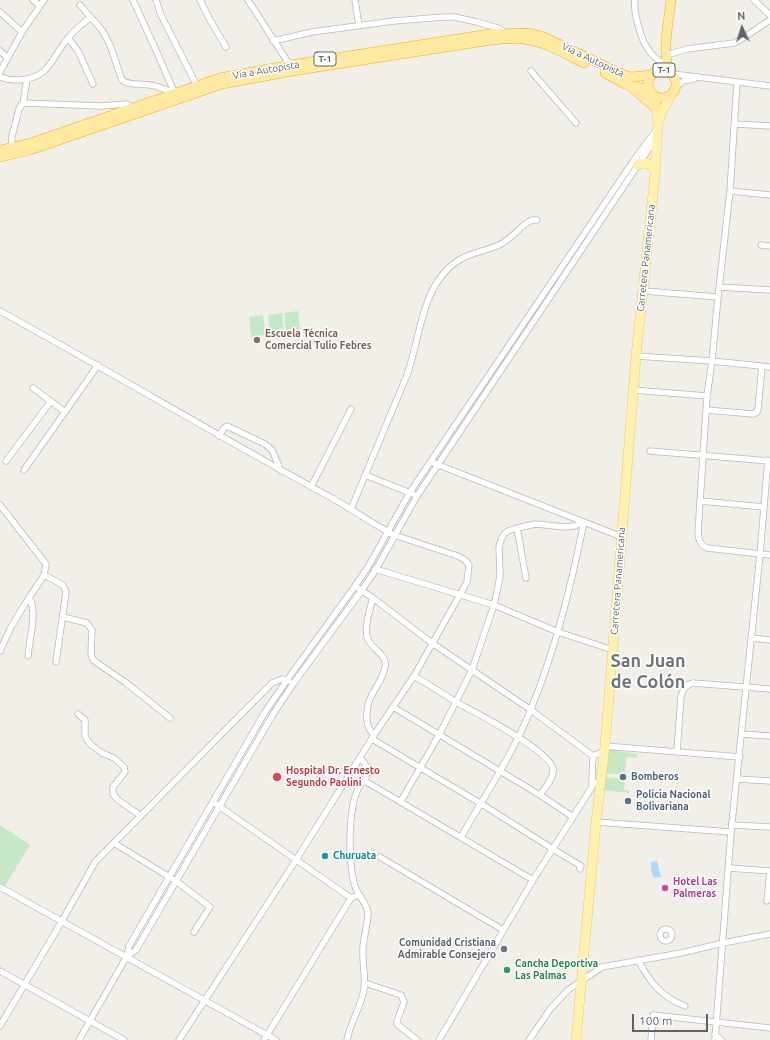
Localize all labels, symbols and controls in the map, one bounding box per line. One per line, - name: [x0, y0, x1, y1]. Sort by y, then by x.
- north arrow: [722, 8, 762, 48]
- text: N: [737, 10, 746, 22]
- street label: Vía a Autopista: [560, 40, 626, 80]
- road number: T-1: [314, 52, 336, 66]
- street label: Vía a Autopista: [232, 58, 300, 82]
- road number: T-1: [653, 63, 675, 77]
- street label: Carretera Panamericana: [634, 204, 658, 312]
- place label: Escuela Técnica Comercial Tulio Febres: [265, 328, 372, 352]
- marker: Escuela Técnica Comercial Tulio Febres: [252, 335, 262, 345]
- street label: Carretera Panamericana: [608, 527, 628, 635]
- district label: San Juan de Colón: [610, 650, 686, 692]
- place label: Hospital Dr. Ernesto Segundo Paolini: [286, 765, 380, 788]
- marker: Hospital Dr. Ernesto Segundo Paolini: [271, 771, 283, 783]
- place label: Bomberos: [631, 771, 679, 783]
- marker: Bomberos: [618, 772, 628, 782]
- place label: Policia Nacional Bolivariana: [636, 789, 710, 812]
- marker: Policia Nacional Bolivariana: [623, 796, 633, 806]
- place label: Churuata: [333, 850, 376, 862]
- marker: Churuata: [320, 851, 330, 861]
- place label: Hotel Las Palmeras: [673, 876, 717, 900]
- marker: Hotel Las Palmeras: [660, 883, 670, 893]
- place label: Comunidad Cristiana Admirable Consejero: [398, 937, 496, 960]
- marker: Comunidad Cristiana Admirable Consejero: [499, 944, 509, 954]
- place label: Cancha Deportiva Las Palmas: [515, 958, 598, 982]
- marker: Cancha Deportiva Las Palmas: [502, 965, 512, 975]
- scale bar: [634, 1006, 710, 1032]
- text: 100 m: [639, 1014, 672, 1027]

